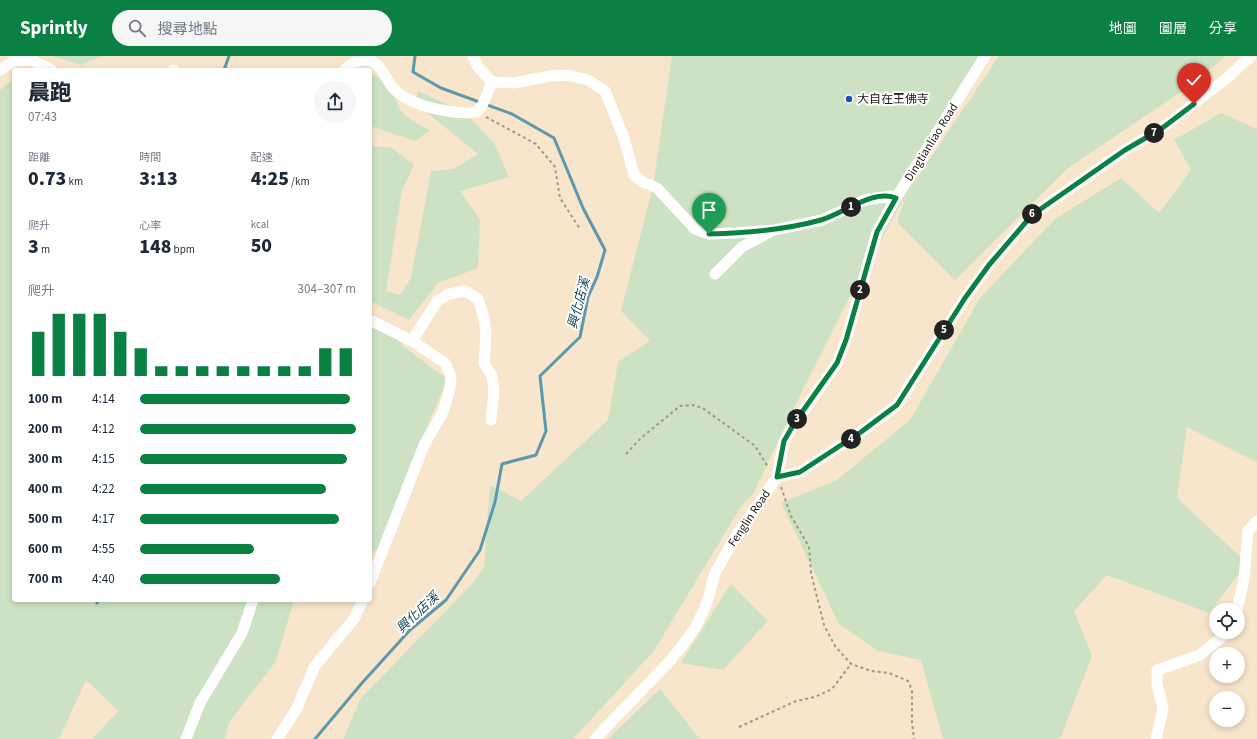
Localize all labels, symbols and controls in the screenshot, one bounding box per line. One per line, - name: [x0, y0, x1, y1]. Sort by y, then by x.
- search box: [112, 10, 392, 46]
- text: Sprintly: [20, 15, 88, 42]
- icon: search: [126, 17, 148, 39]
- text: 搜尋地點: [158, 19, 218, 40]
- text: 地圖: [1109, 19, 1137, 39]
- text: 圖層: [1159, 19, 1187, 39]
- text: 分享: [1209, 19, 1237, 39]
- pin: [1177, 63, 1211, 104]
- icon: check: [1183, 69, 1205, 91]
- text: 晨跑: [28, 77, 72, 109]
- button: share: [314, 81, 356, 123]
- place label: 大自在王佛寺: [857, 91, 929, 108]
- marker: 大自在王佛寺: [844, 94, 854, 104]
- street label: Dingtianliao Road: [901, 100, 962, 185]
- text: 07:43: [28, 108, 57, 126]
- pin: 7: [1144, 123, 1164, 143]
- text: 7: [1151, 125, 1157, 140]
- text: 距離: [28, 150, 50, 165]
- text: 時間: [139, 150, 161, 165]
- text: 配速: [251, 150, 273, 165]
- text: 0.73: [28, 165, 66, 193]
- text: 3:13: [139, 165, 178, 193]
- text: 4:25: [251, 165, 289, 193]
- text: km: [66, 174, 83, 189]
- text: /km: [289, 174, 310, 189]
- pin: [692, 193, 726, 234]
- pin: 1: [841, 197, 861, 217]
- icon: arrive: [698, 199, 720, 221]
- text: 1: [848, 199, 854, 214]
- pin: 6: [1022, 204, 1042, 224]
- text: 6: [1029, 206, 1035, 221]
- text: kcal: [251, 217, 269, 232]
- text: 爬升: [28, 218, 50, 233]
- text: 心率: [139, 218, 161, 233]
- text: 50: [251, 232, 272, 260]
- text: 3: [28, 233, 39, 261]
- text: 148: [139, 233, 171, 261]
- text: m: [39, 242, 50, 257]
- text: bpm: [171, 242, 195, 257]
- water label: 興化店溪: [564, 274, 595, 331]
- text: 304–307 m: [298, 280, 356, 298]
- pin: 2: [850, 280, 870, 300]
- text: 爬升: [28, 282, 54, 300]
- text: 2: [857, 282, 863, 297]
- pin: 5: [934, 320, 954, 340]
- text: 5: [941, 322, 947, 337]
- text: 100 m: [28, 390, 62, 408]
- text: 4:14: [92, 390, 115, 408]
- pin: 3: [787, 409, 807, 429]
- text: 3: [794, 411, 800, 426]
- text: 200 m: [28, 420, 62, 438]
- text: 4:12: [92, 420, 115, 438]
- pin: 4: [841, 429, 861, 449]
- text: 4: [848, 431, 854, 446]
- text: 300 m: [28, 450, 62, 468]
- text: 4:15: [92, 450, 115, 468]
- text: 400 m: [28, 480, 62, 498]
- text: 4:22: [92, 480, 115, 498]
- street label: Fenglin Road: [724, 487, 775, 550]
- text: 500 m: [28, 510, 62, 528]
- text: 4:17: [92, 510, 115, 528]
- text: 600 m: [28, 540, 62, 558]
- text: 4:55: [92, 540, 115, 558]
- text: 700 m: [28, 570, 62, 588]
- text: 4:40: [92, 570, 115, 588]
- water label: 興化店溪: [393, 587, 444, 637]
- map controls: [1209, 603, 1245, 727]
- button: locate: [1209, 603, 1245, 639]
- button: +: [1209, 647, 1245, 683]
- button: −: [1209, 691, 1245, 727]

